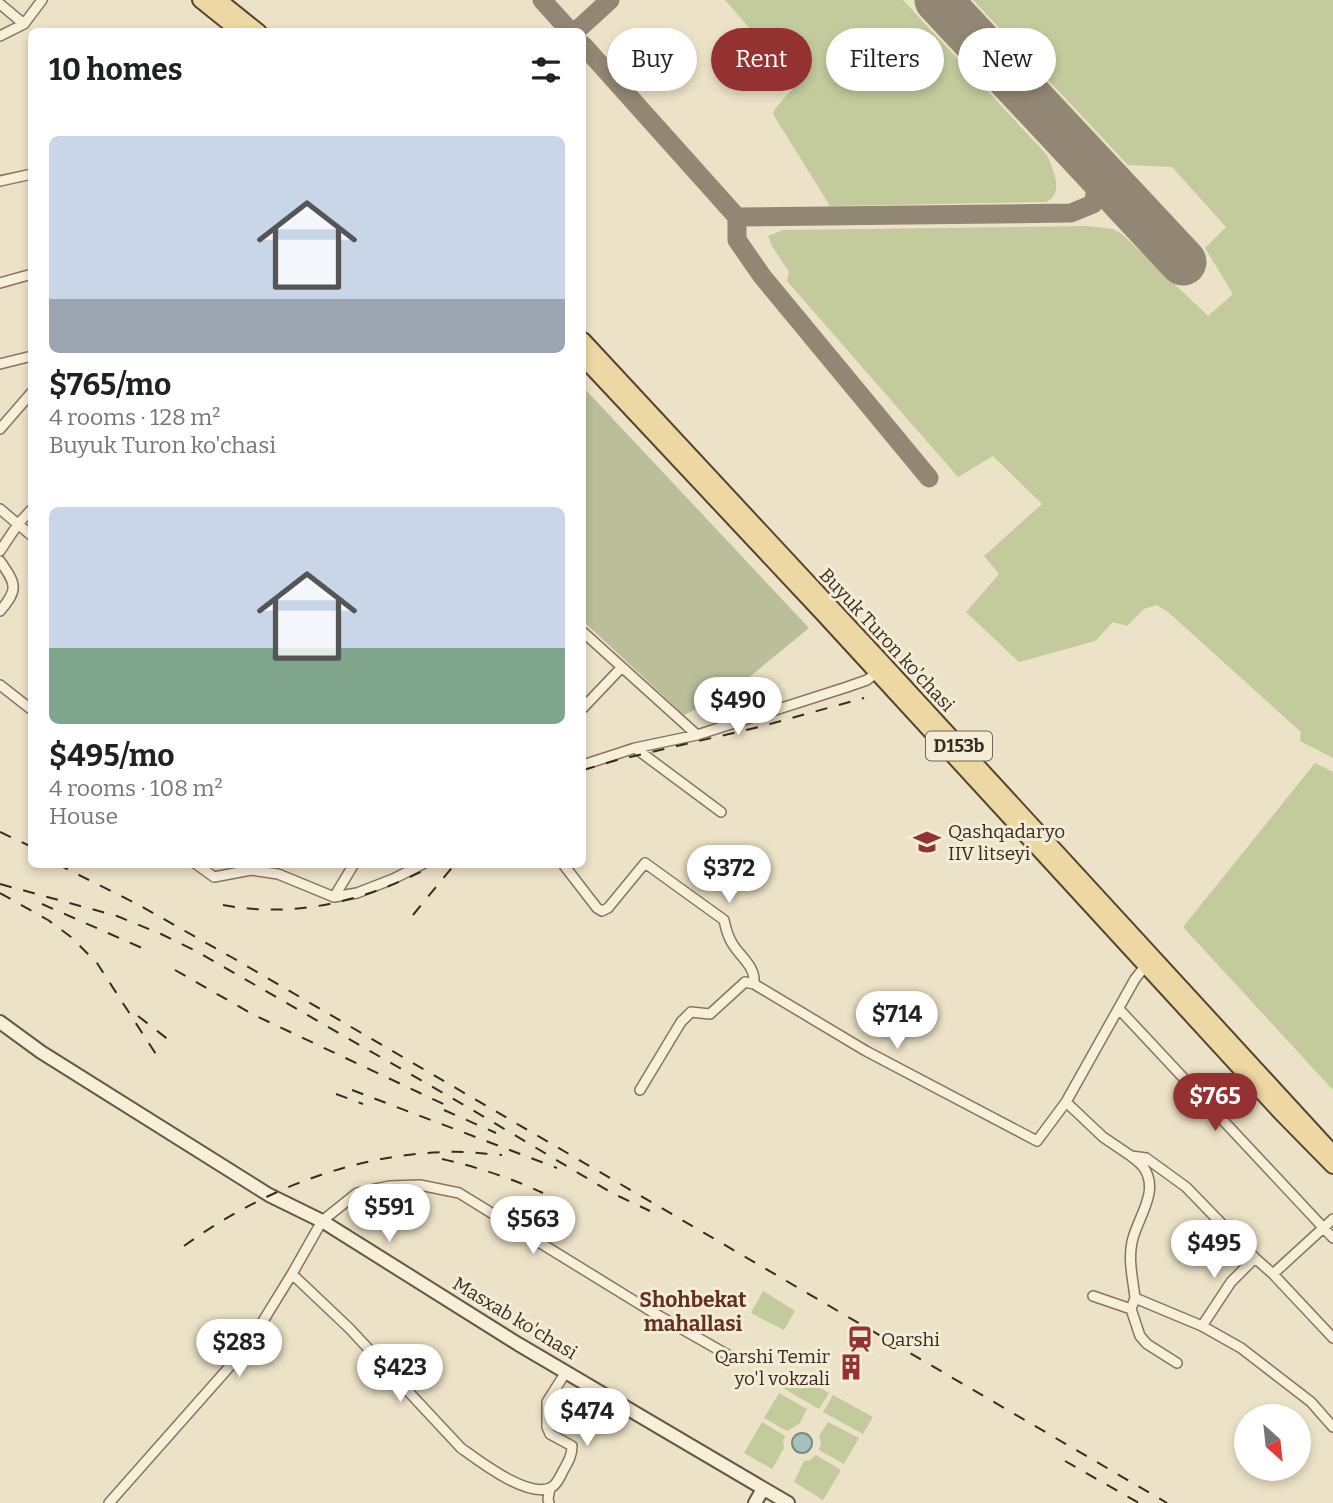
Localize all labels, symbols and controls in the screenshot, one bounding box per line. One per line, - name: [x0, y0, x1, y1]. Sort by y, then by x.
- chip: Buy: [607, 28, 697, 91]
- chip: Rent: [711, 28, 812, 91]
- chip: Filters: [826, 28, 944, 91]
- chip: New: [958, 28, 1056, 91]
- icon: filters: [527, 51, 565, 89]
- text: 10 homes: [49, 52, 183, 88]
- icon: home: [244, 182, 370, 308]
- text: $765/mo: [49, 367, 171, 403]
- text: 4 rooms · 128 m²: [49, 403, 220, 431]
- text: Buyuk Turon ko'chasi: [49, 431, 276, 459]
- icon: home: [244, 553, 370, 679]
- street label: Buyuk Turon ko'chasi: [815, 564, 960, 717]
- pin: $490: [697, 678, 779, 737]
- text: $490: [710, 686, 766, 714]
- road number: D153b: [926, 732, 992, 760]
- text: $495/mo: [49, 738, 175, 774]
- text: 4 rooms · 108 m²: [49, 774, 223, 802]
- text: House: [49, 802, 118, 830]
- place label: Qashqadaryo IIV litseyi: [948, 820, 1065, 865]
- school or university icon: Qashqadaryo IIV litseyi: [912, 827, 942, 857]
- pin: $372: [688, 846, 770, 905]
- text: $372: [703, 854, 755, 882]
- pin: $714: [856, 992, 938, 1051]
- text: $714: [872, 1000, 922, 1028]
- pin: $765: [1174, 1074, 1256, 1133]
- text: $765: [1189, 1082, 1241, 1110]
- pin: $591: [348, 1184, 430, 1244]
- text: $591: [364, 1193, 414, 1221]
- pin: $563: [492, 1196, 574, 1256]
- text: $563: [506, 1205, 560, 1233]
- pin: $495: [1173, 1220, 1255, 1280]
- text: $495: [1187, 1229, 1241, 1257]
- street label: Masxab ko'chasi: [449, 1272, 582, 1364]
- district label: Shohbekat mahallasi: [639, 1287, 747, 1337]
- pin: $283: [198, 1320, 280, 1379]
- station icon: Qarshi: [845, 1324, 875, 1354]
- text: $283: [212, 1328, 266, 1356]
- place label: Qarshi: [881, 1328, 940, 1351]
- pin: $423: [359, 1344, 441, 1404]
- place label: Qarshi Temir yo'l vokzali: [714, 1345, 831, 1390]
- building icon: Qarshi Temir yo'l vokzali: [836, 1352, 866, 1382]
- text: $423: [373, 1353, 427, 1381]
- pin: $474: [546, 1388, 628, 1448]
- text: $474: [560, 1397, 614, 1425]
- north arrow: [1234, 1404, 1311, 1480]
- map controls: [1234, 1404, 1311, 1481]

